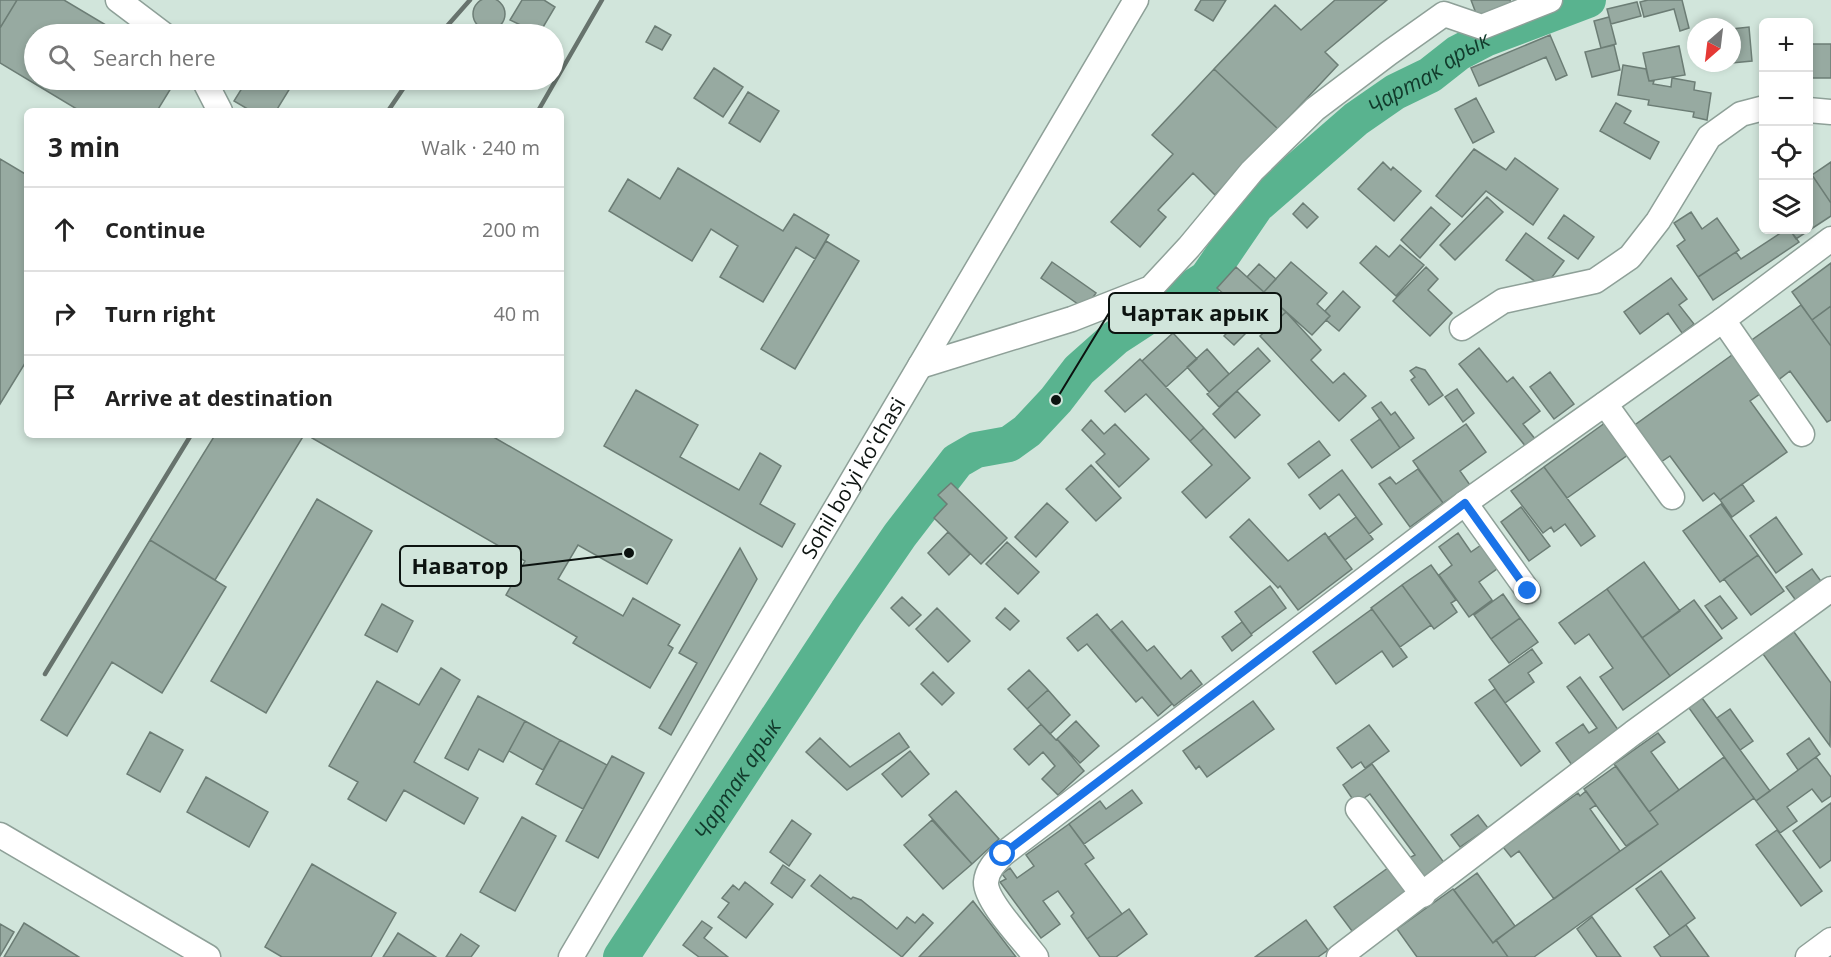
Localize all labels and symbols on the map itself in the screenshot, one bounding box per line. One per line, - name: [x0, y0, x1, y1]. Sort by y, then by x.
- north arrow: [1687, 18, 1741, 72]
- water label: Чартак арык: [1361, 23, 1495, 121]
- callout: Чартак арык: [1109, 293, 1281, 333]
- text: Чартак арык: [1121, 297, 1269, 327]
- street label: Sohil bo'yi ko'chasi: [794, 392, 911, 564]
- callout: Наватор: [400, 546, 521, 586]
- text: Наватор: [412, 550, 508, 580]
- route end: [1514, 577, 1540, 603]
- water label: Чартак арык: [686, 712, 788, 845]
- route start: [989, 840, 1015, 866]

